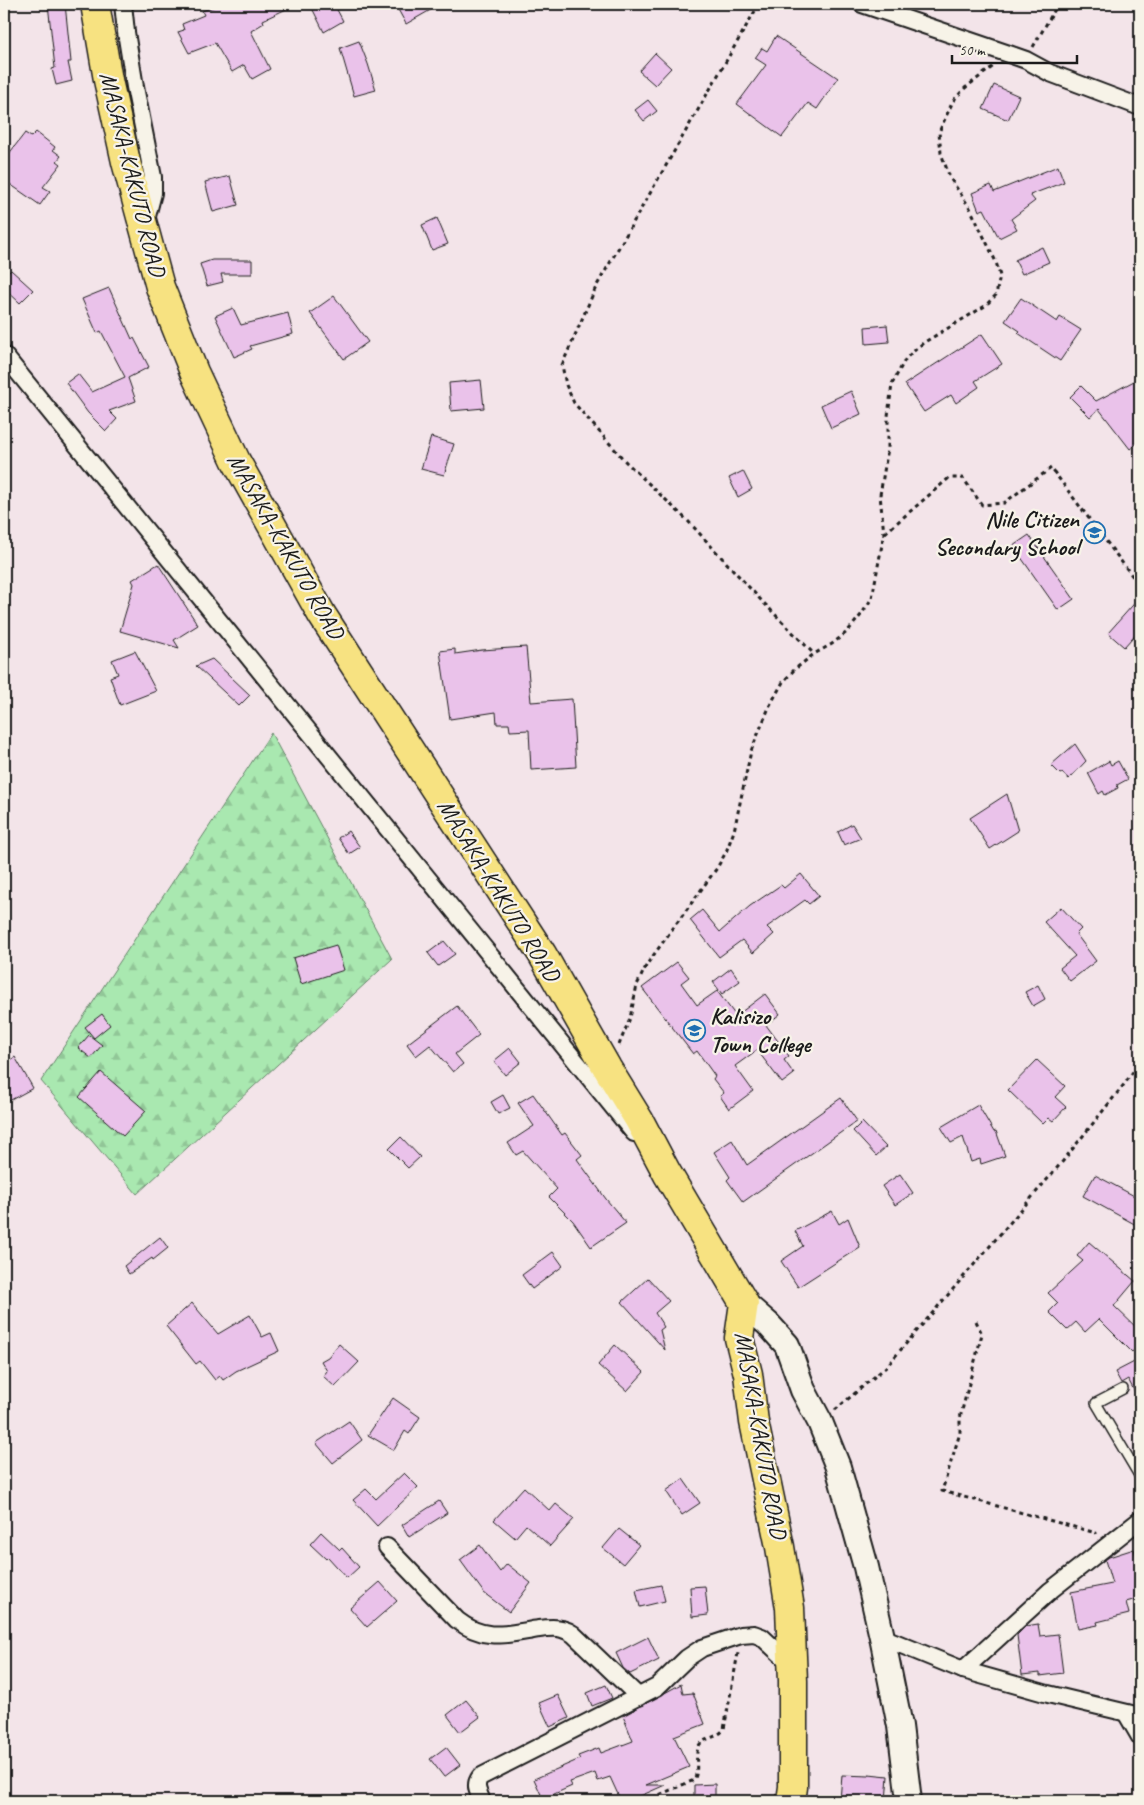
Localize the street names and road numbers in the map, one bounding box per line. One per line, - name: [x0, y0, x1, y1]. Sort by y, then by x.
- street label: MASAKA-KAKUTO ROAD: [93, 69, 173, 281]
- street label: MASAKA-KAKUTO ROAD: [221, 448, 352, 646]
- street label: MASAKA-KAKUTO ROAD: [431, 793, 568, 989]
- street label: MASAKA-KAKUTO ROAD: [728, 1329, 794, 1543]

